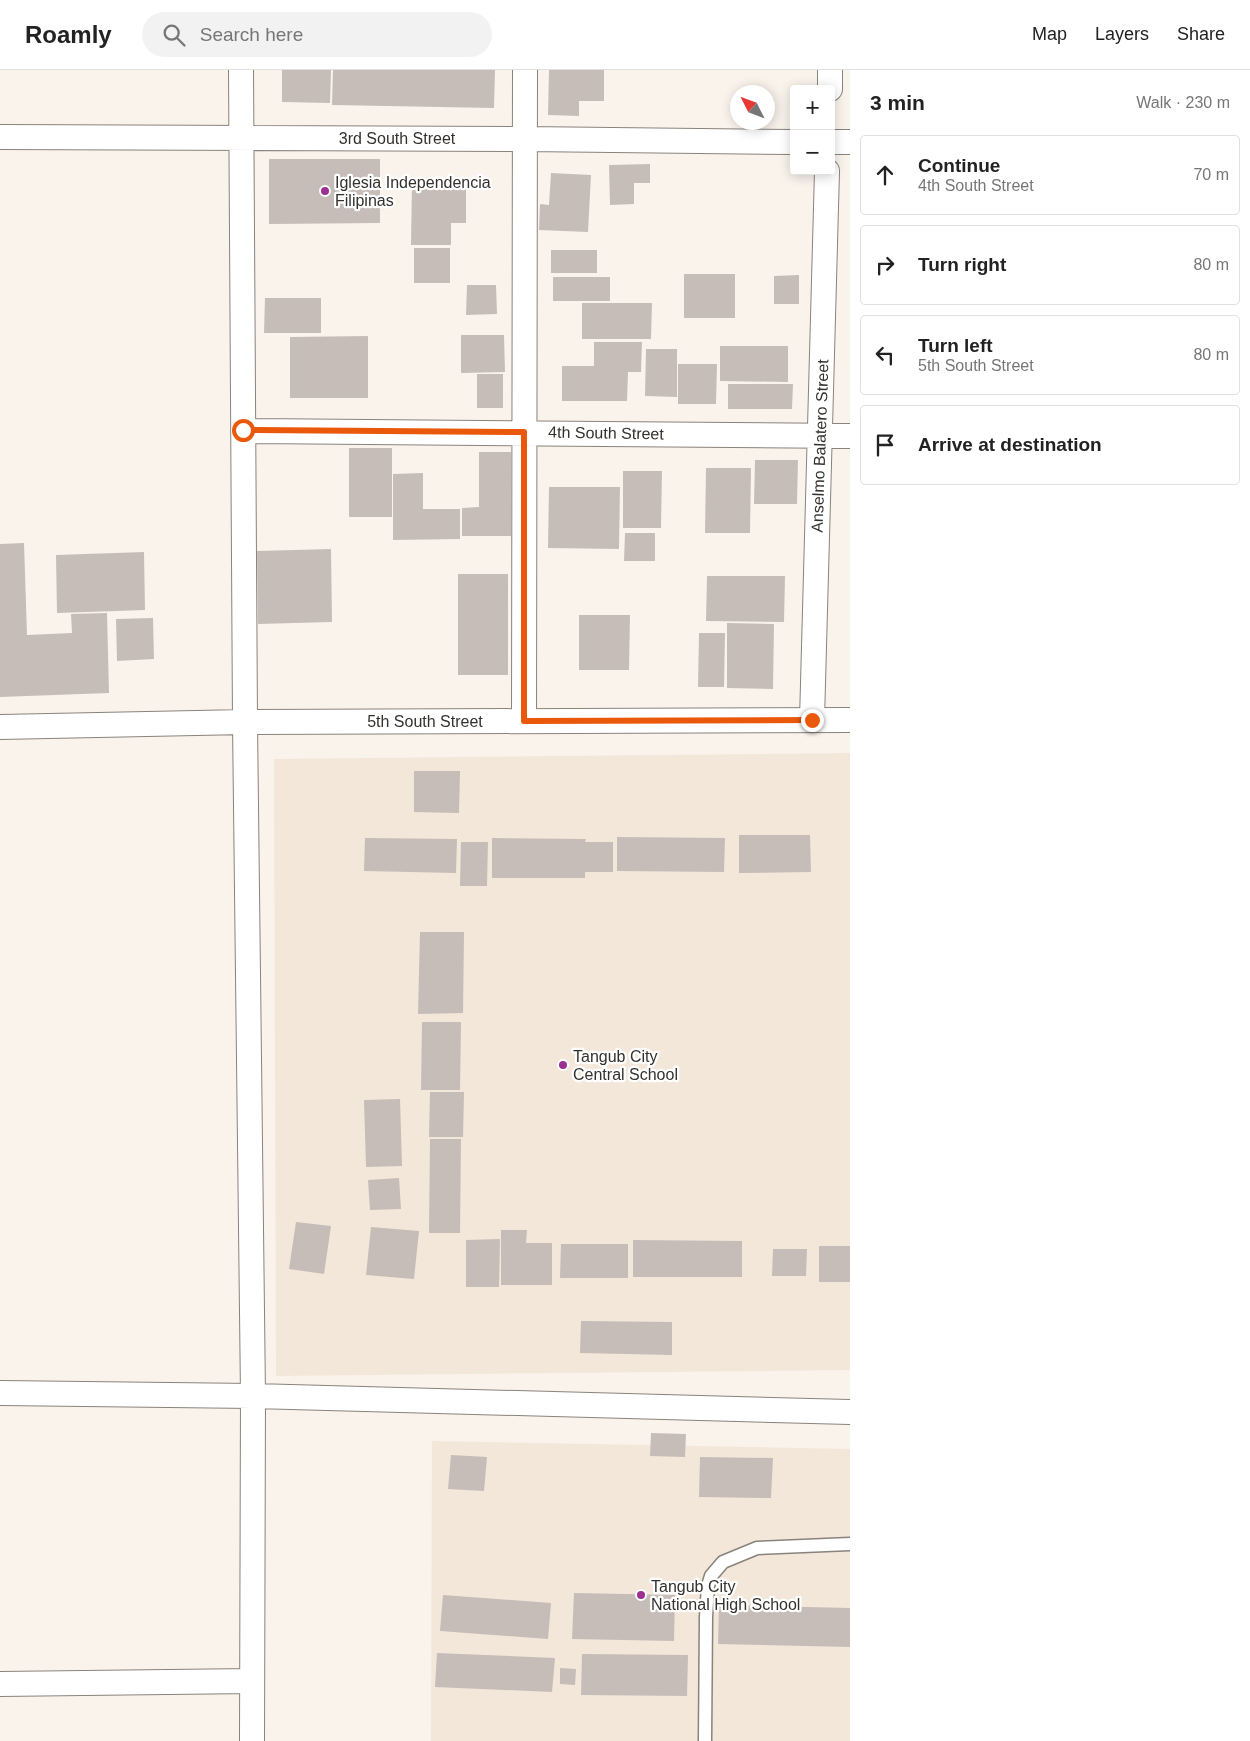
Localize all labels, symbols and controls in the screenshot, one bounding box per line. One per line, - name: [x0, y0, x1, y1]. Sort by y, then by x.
- search box: [142, 12, 492, 57]
- text: Roamly: [25, 21, 112, 48]
- icon: search: [160, 21, 188, 49]
- text: Search here: [200, 24, 303, 45]
- text: Map: [1032, 24, 1067, 44]
- text: Layers: [1095, 24, 1149, 44]
- text: Share: [1177, 24, 1225, 44]
- north arrow: [730, 85, 775, 130]
- map controls: [790, 85, 835, 175]
- button: +: [790, 85, 835, 130]
- text: 3 min: [870, 91, 925, 114]
- text: Walk · 230 m: [1136, 94, 1230, 111]
- street label: 3rd South Street: [339, 130, 456, 147]
- button: −: [790, 130, 835, 175]
- text: Continue: [918, 155, 1000, 176]
- icon: ahead: [871, 161, 899, 189]
- text: 70 m: [1193, 166, 1229, 183]
- place label: Iglesia Independencia Filipinas: [335, 174, 491, 209]
- text: 4th South Street: [918, 177, 1034, 194]
- marker: Iglesia Independencia Filipinas: [319, 185, 331, 197]
- icon: right: [871, 251, 899, 279]
- text: Turn right: [918, 254, 1006, 275]
- text: 80 m: [1193, 256, 1229, 273]
- text: Turn left: [918, 335, 993, 356]
- icon: left: [871, 341, 899, 369]
- text: 80 m: [1193, 346, 1229, 363]
- text: 5th South Street: [918, 357, 1034, 374]
- street label: Anselmo Balatero Street: [808, 358, 832, 533]
- route start: [232, 419, 255, 442]
- street label: 4th South Street: [548, 423, 665, 443]
- icon: arrive: [871, 431, 899, 459]
- text: Arrive at destination: [918, 434, 1102, 455]
- route end: [801, 709, 824, 732]
- street label: 5th South Street: [367, 713, 483, 730]
- place label: Tangub City Central School: [573, 1048, 678, 1083]
- marker: Tangub City Central School: [557, 1059, 569, 1071]
- place label: Tangub City National High School: [651, 1578, 800, 1613]
- marker: Tangub City National High School: [635, 1589, 647, 1601]

